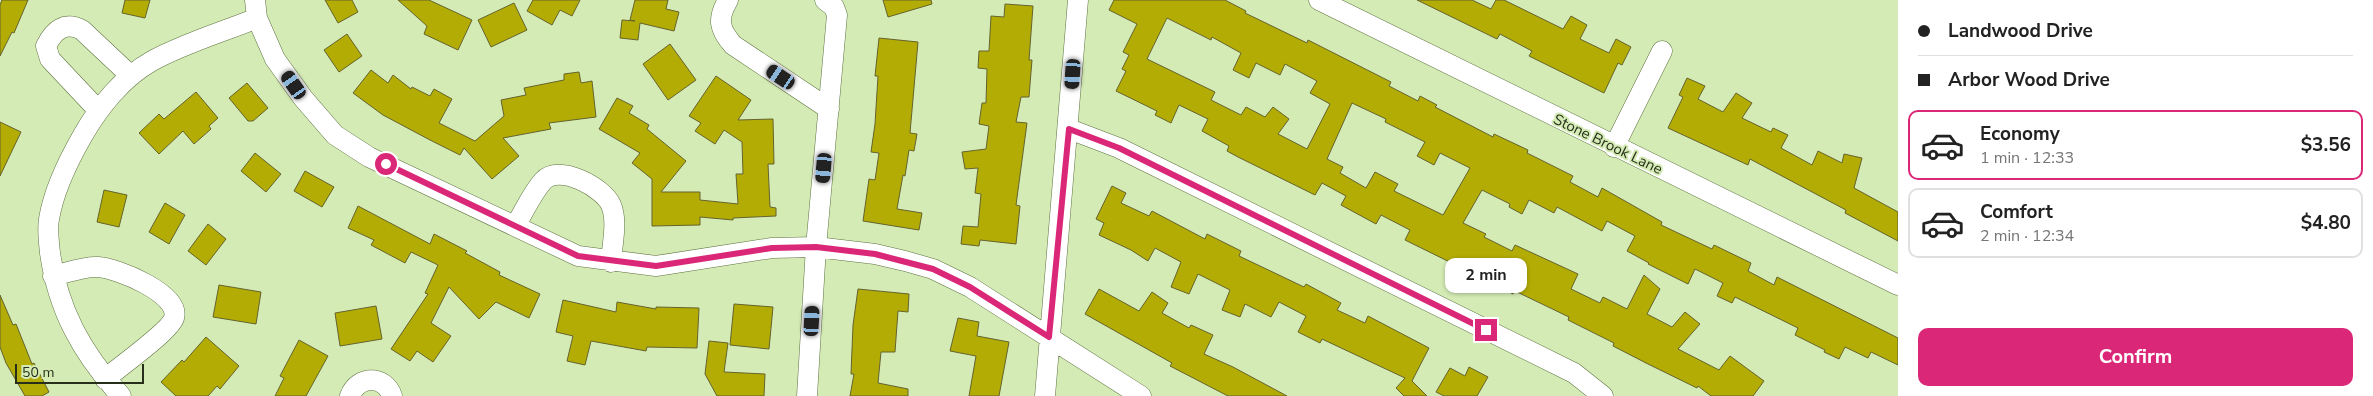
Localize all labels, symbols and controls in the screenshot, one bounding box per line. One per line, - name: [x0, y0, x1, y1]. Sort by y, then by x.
- text: Landwood Drive: [1948, 18, 2093, 44]
- car: [1064, 59, 1081, 89]
- car: [764, 62, 797, 92]
- text: Arbor Wood Drive: [1948, 67, 2110, 93]
- car: [279, 68, 308, 102]
- street label: Stone Brook Lane: [1550, 109, 1666, 179]
- text: Economy: [1980, 121, 2060, 147]
- icon: car: [1920, 123, 1965, 168]
- text: $3.56: [2301, 132, 2351, 158]
- text: 1 min · 12:33: [1980, 147, 2074, 169]
- car: [815, 152, 832, 184]
- route start: [375, 153, 397, 175]
- text: Comfort: [1980, 199, 2053, 225]
- icon: car: [1920, 201, 1965, 246]
- text: $4.80: [2301, 210, 2351, 236]
- text: 2 min · 12:34: [1980, 225, 2074, 247]
- callout: 2 min: [1445, 258, 1527, 292]
- text: 2 min: [1465, 264, 1507, 286]
- car: [803, 306, 820, 336]
- route end: [1475, 319, 1497, 341]
- button: Confirm: [1918, 328, 2353, 386]
- scale bar: [15, 361, 144, 384]
- text: 50 m: [22, 363, 54, 382]

